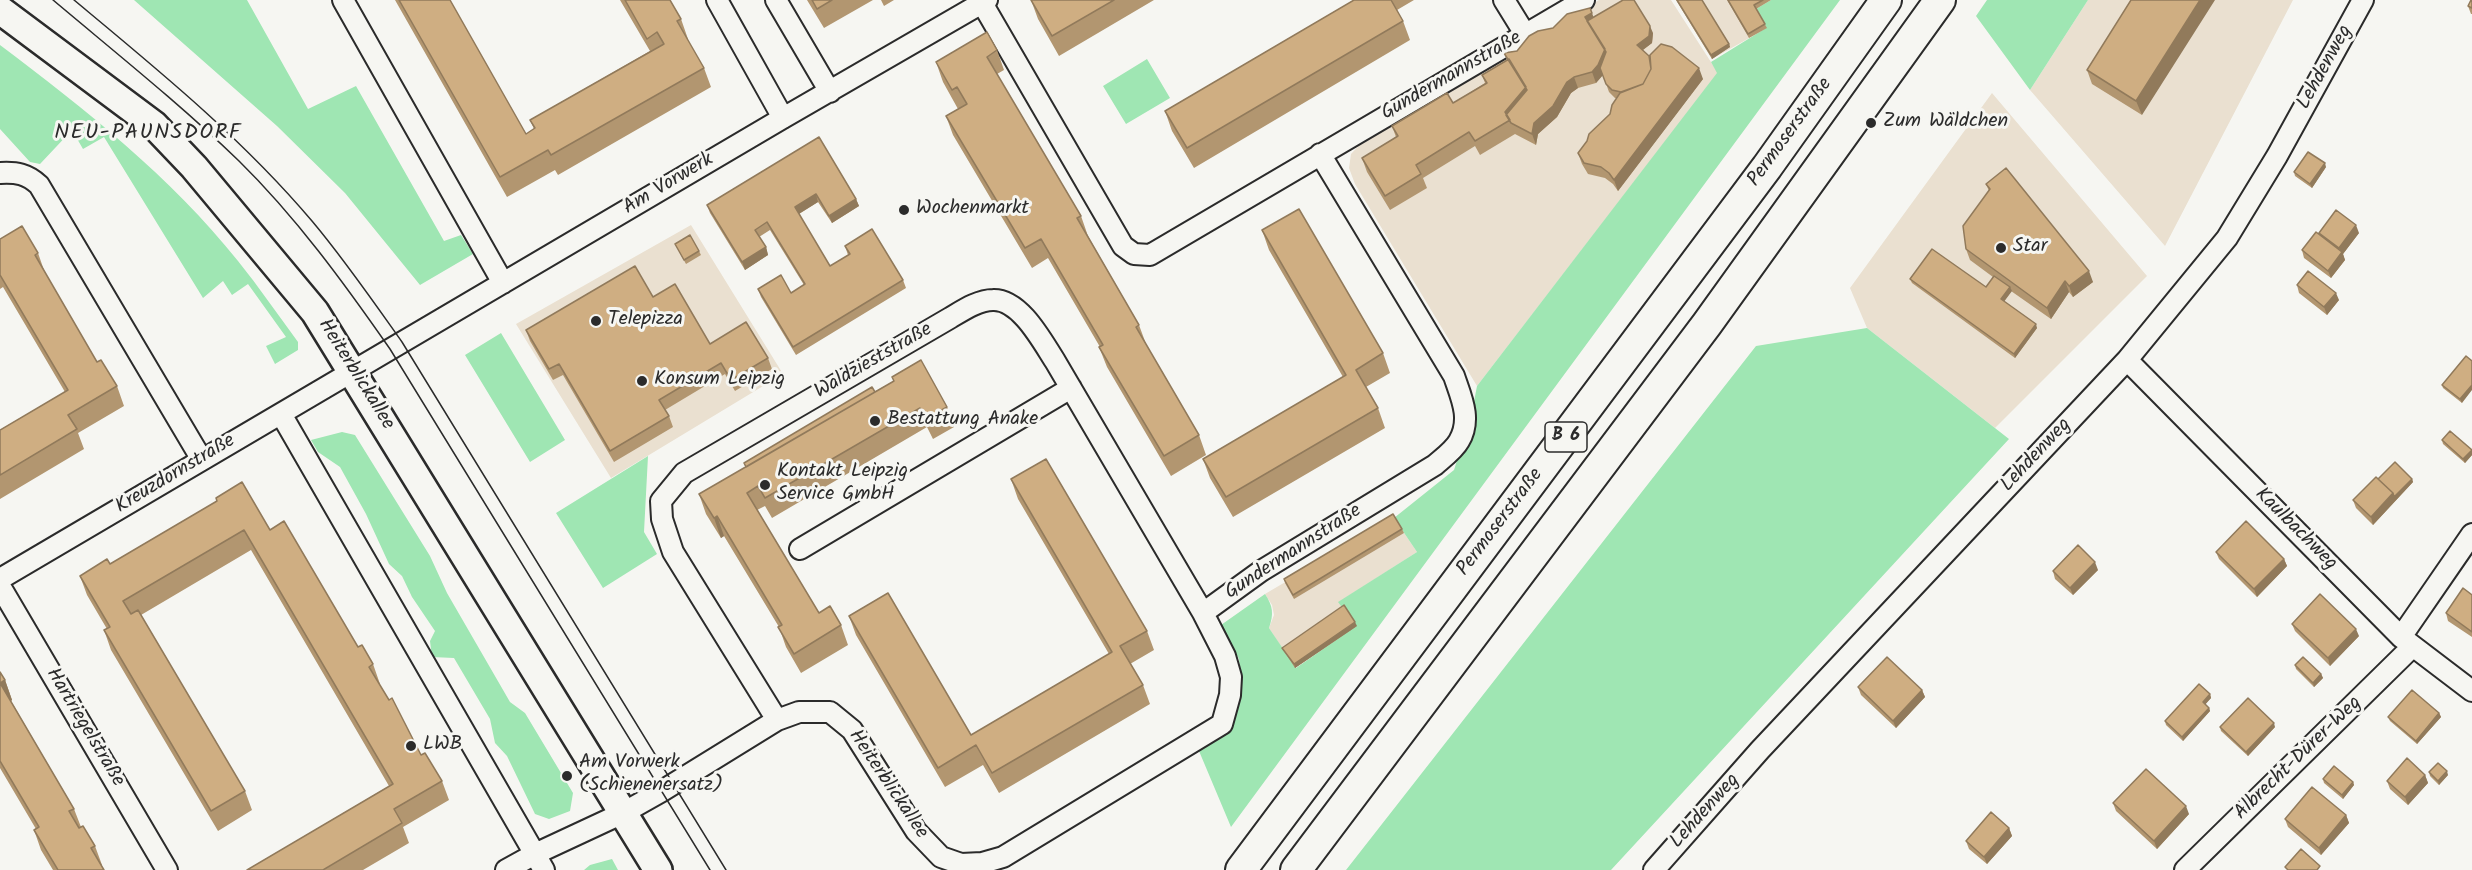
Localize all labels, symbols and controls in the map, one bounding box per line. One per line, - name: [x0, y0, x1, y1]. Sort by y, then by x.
- street label: Lehdenweg: [2293, 22, 2359, 114]
- street label: Gundermannstraße: [1378, 27, 1526, 127]
- street label: Permoserstraße: [1744, 74, 1838, 192]
- place label: Zum Wäldchen: [1883, 111, 2008, 135]
- marker: Zum Wäldchen: [1864, 116, 1878, 130]
- district label: NEU-PAUNSDORF: [54, 121, 242, 147]
- street label: Am Vorwerk: [620, 149, 718, 221]
- place label: Wochenmarkt: [916, 198, 1029, 222]
- marker: Wochenmarkt: [897, 203, 911, 217]
- place label: Star: [2013, 236, 2047, 260]
- marker: Star: [1994, 241, 2008, 255]
- place label: Telepizza: [608, 309, 683, 333]
- marker: Telepizza: [589, 314, 603, 328]
- street label: Heiterblickallee: [311, 315, 399, 435]
- street label: Waldzieststraße: [811, 319, 937, 405]
- place label: Konsum Leipzig: [654, 369, 785, 393]
- marker: Konsum Leipzig: [635, 374, 649, 388]
- place label: Bestattung Anake: [887, 409, 1038, 433]
- marker: Bestattung Anake: [868, 414, 882, 428]
- street label: Lehdenweg: [1997, 414, 2077, 498]
- road number: B 6: [1545, 422, 1587, 452]
- street label: Kreuzdornstraße: [112, 430, 240, 520]
- place label: Kontakt Leipzig Service GmbH: [777, 461, 908, 508]
- street label: Permoserstraße: [1453, 464, 1549, 582]
- marker: Kontakt Leipzig Service GmbH: [758, 478, 772, 492]
- street label: Kaulbachweg: [2249, 484, 2341, 576]
- street label: Gundermannstraße: [1221, 500, 1367, 606]
- street label: Hartriegelstraße: [39, 664, 129, 792]
- street label: Albrecht-Dürer-Weg: [2230, 692, 2368, 826]
- street label: Heiterblickallee: [842, 726, 932, 844]
- place label: LWB: [423, 734, 462, 758]
- marker: LWB: [404, 739, 418, 753]
- place label: Am Vorwerk (Schienenersatz): [579, 752, 723, 799]
- marker: Am Vorwerk (Schienenersatz): [560, 769, 574, 783]
- street label: Lehdenweg: [1666, 770, 1746, 854]

